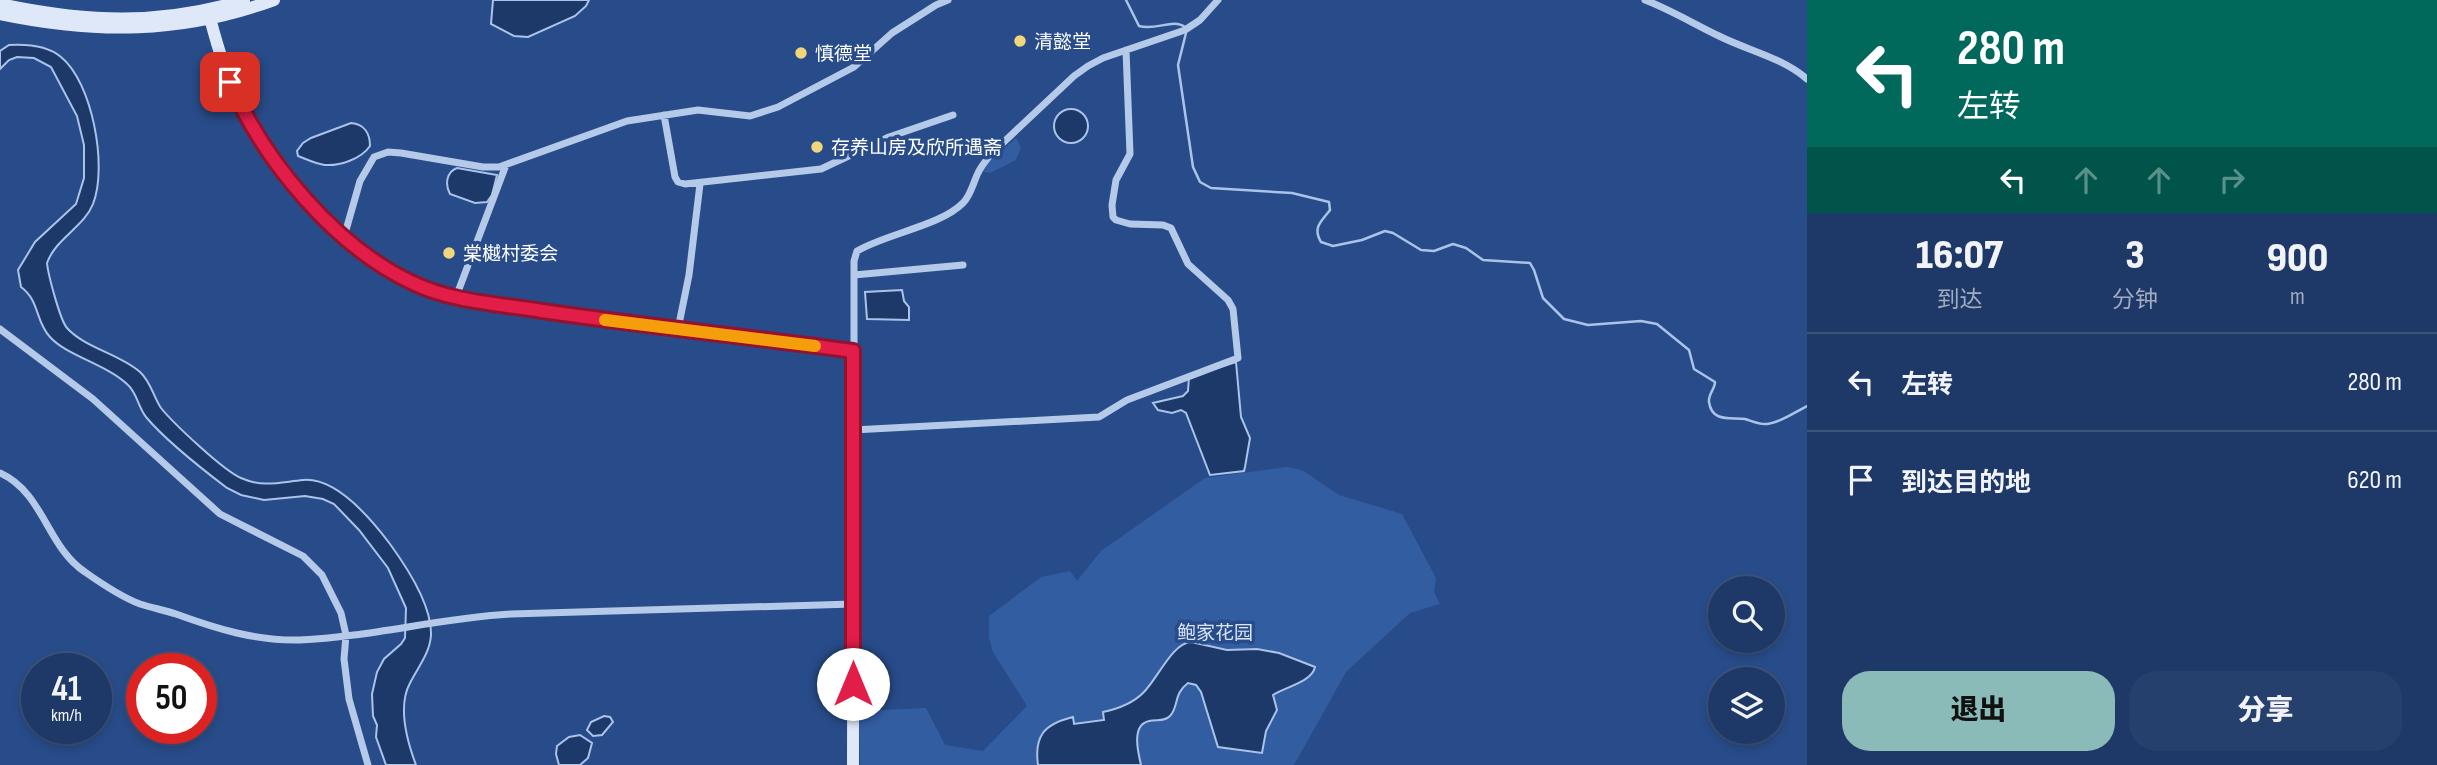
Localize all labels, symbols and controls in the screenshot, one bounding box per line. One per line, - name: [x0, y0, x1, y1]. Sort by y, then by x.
- text: 280 m: [1957, 20, 2065, 79]
- icon: left: [1842, 28, 1933, 119]
- place label: 清懿堂: [1034, 31, 1091, 54]
- marker: 清懿堂: [1012, 33, 1028, 49]
- place label: 慎德堂: [815, 43, 872, 66]
- marker: 慎德堂: [793, 45, 809, 61]
- pin: [200, 52, 260, 112]
- icon: arrive: [211, 63, 249, 101]
- text: 左转: [1957, 88, 2021, 127]
- place label: 存养山房及欣所遇斋: [831, 137, 1002, 160]
- marker: 存养山房及欣所遇斋: [809, 139, 825, 155]
- icon: left: [1994, 161, 2032, 199]
- icon: ahead: [2067, 161, 2105, 199]
- icon: ahead: [2140, 161, 2178, 199]
- icon: right: [2213, 161, 2251, 199]
- text: 16:07: [1916, 230, 2003, 281]
- text: 3: [2125, 230, 2145, 281]
- text: 900: [2267, 233, 2328, 284]
- place label: 棠樾村委会: [463, 243, 558, 266]
- marker: 棠樾村委会: [441, 245, 457, 261]
- text: m: [2290, 283, 2305, 311]
- text: 到达: [1936, 286, 1982, 314]
- text: 分钟: [2112, 286, 2158, 314]
- icon: left: [1842, 363, 1880, 401]
- text: 280 m: [2347, 367, 2402, 398]
- text: 左转: [1901, 370, 1953, 401]
- icon: arrive: [1842, 461, 1880, 499]
- text: 620 m: [2347, 465, 2402, 496]
- text: 到达目的地: [1901, 468, 2031, 499]
- map controls: [1708, 576, 1785, 744]
- button: search: [1708, 576, 1785, 653]
- park label: 鲍家花园: [1177, 622, 1253, 645]
- position arrow: [816, 647, 890, 721]
- speed limit sign: 50: [126, 653, 217, 744]
- button: layers: [1708, 667, 1785, 744]
- text: 41: [51, 668, 82, 711]
- button: 退出: [1842, 671, 2115, 751]
- button: 分享: [2129, 671, 2402, 751]
- text: km/h: [51, 705, 82, 726]

